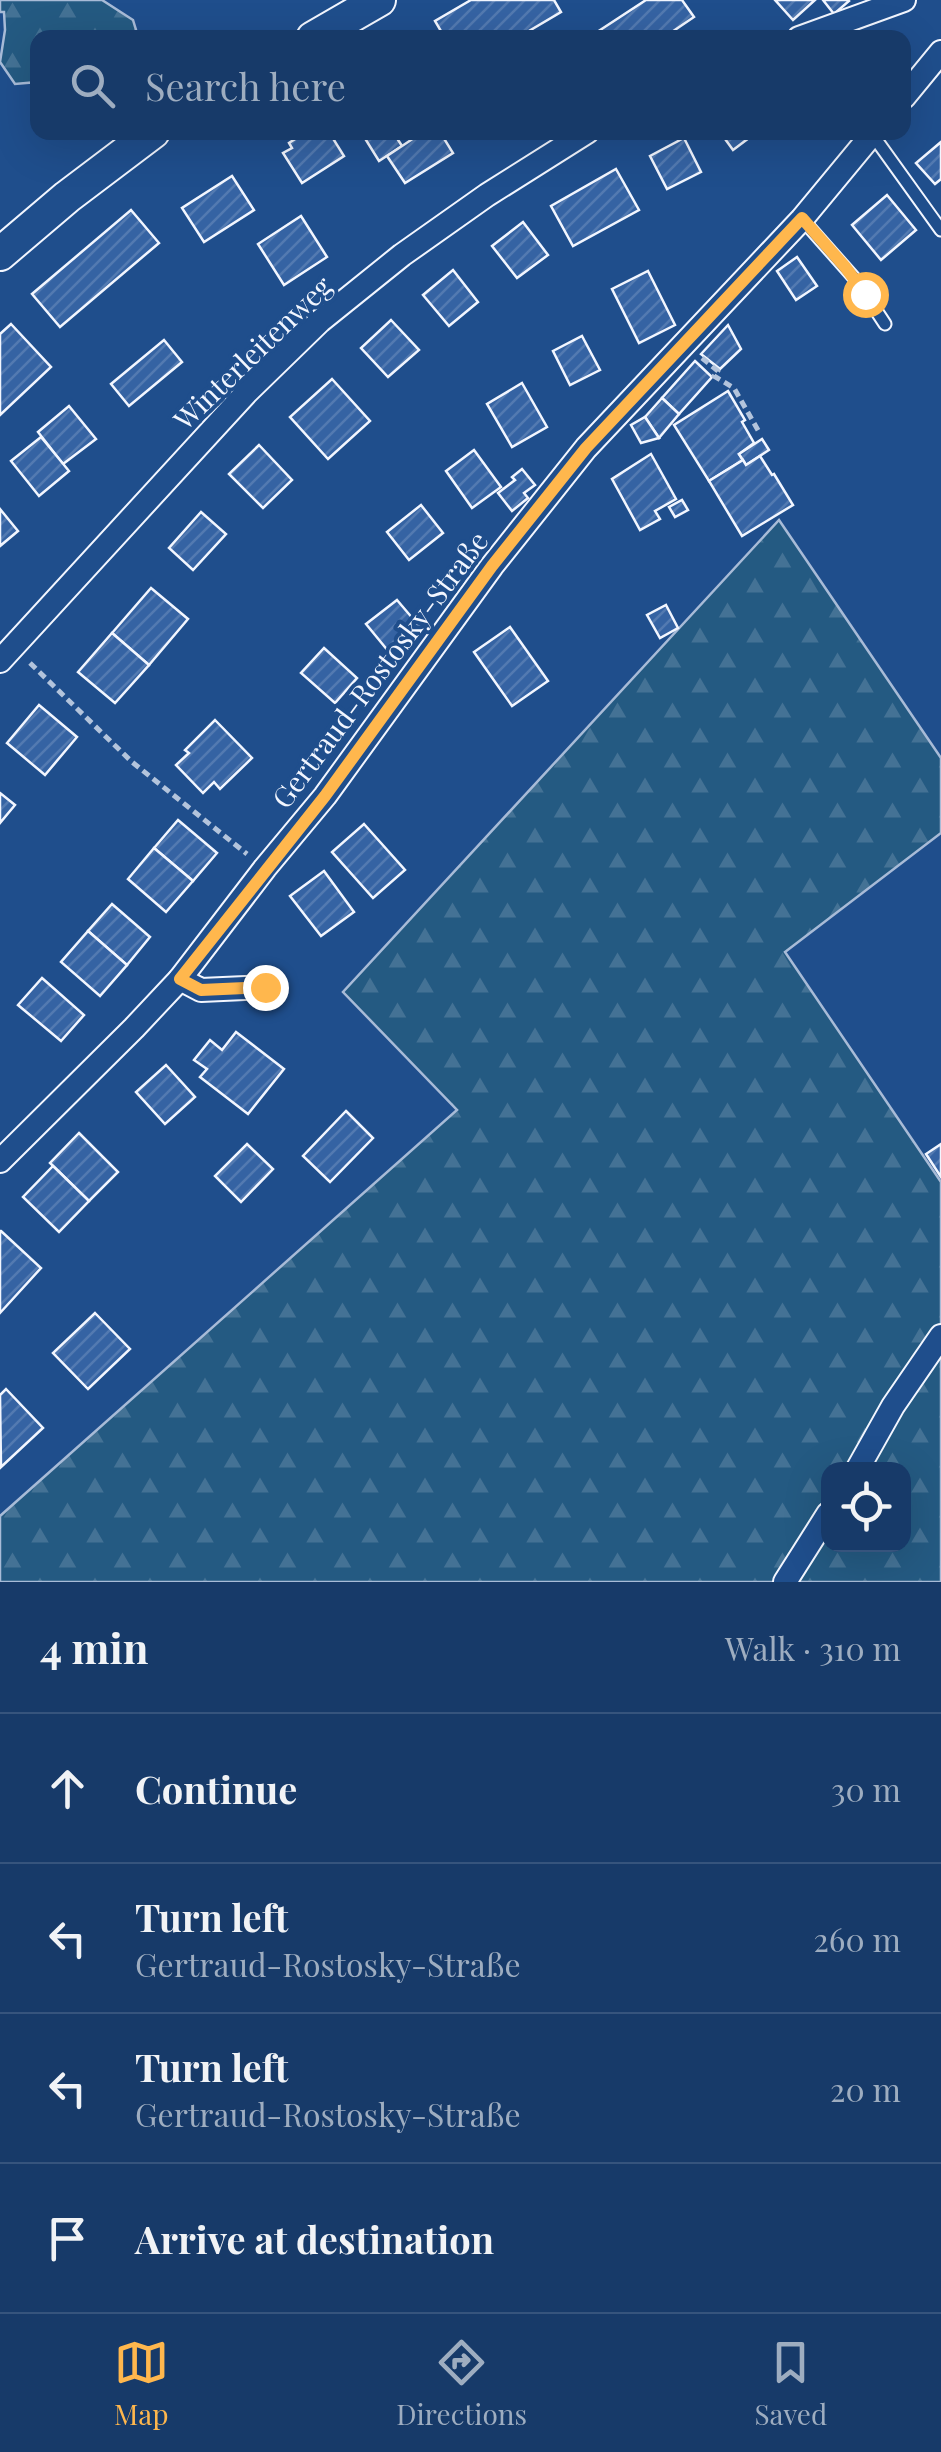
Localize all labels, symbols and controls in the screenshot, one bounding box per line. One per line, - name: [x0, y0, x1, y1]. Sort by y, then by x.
- search box: [30, 30, 911, 140]
- icon: search: [65, 58, 120, 113]
- text: Search here: [145, 60, 346, 111]
- street label: Winterleitenweg: [164, 267, 339, 438]
- route start: [843, 272, 889, 318]
- street label: Gertraud-Rostosky-Straße: [263, 523, 495, 815]
- route end: [243, 965, 289, 1011]
- map controls: [821, 1462, 911, 1552]
- button: locate: [821, 1462, 911, 1552]
- text: 4 min: [40, 1619, 149, 1675]
- text: Walk · 310 m: [725, 1626, 901, 1669]
- icon: ahead: [40, 1761, 95, 1816]
- text: Continue: [135, 1763, 297, 1814]
- text: 30 m: [831, 1767, 901, 1810]
- text: Turn left: [135, 1891, 288, 1942]
- icon: left: [40, 1911, 95, 1966]
- text: 260 m: [814, 1917, 901, 1960]
- text: Gertraud-Rostosky-Straße: [135, 1942, 521, 1985]
- text: Turn left: [135, 2041, 288, 2092]
- icon: left: [40, 2061, 95, 2116]
- text: 20 m: [830, 2067, 901, 2110]
- text: Gertraud-Rostosky-Straße: [135, 2092, 521, 2135]
- icon: arrive: [40, 2211, 95, 2266]
- text: Arrive at destination: [135, 2213, 494, 2264]
- tab: Map: [114, 2335, 169, 2432]
- tab: Directions: [396, 2335, 527, 2432]
- tab: Saved: [754, 2335, 827, 2432]

